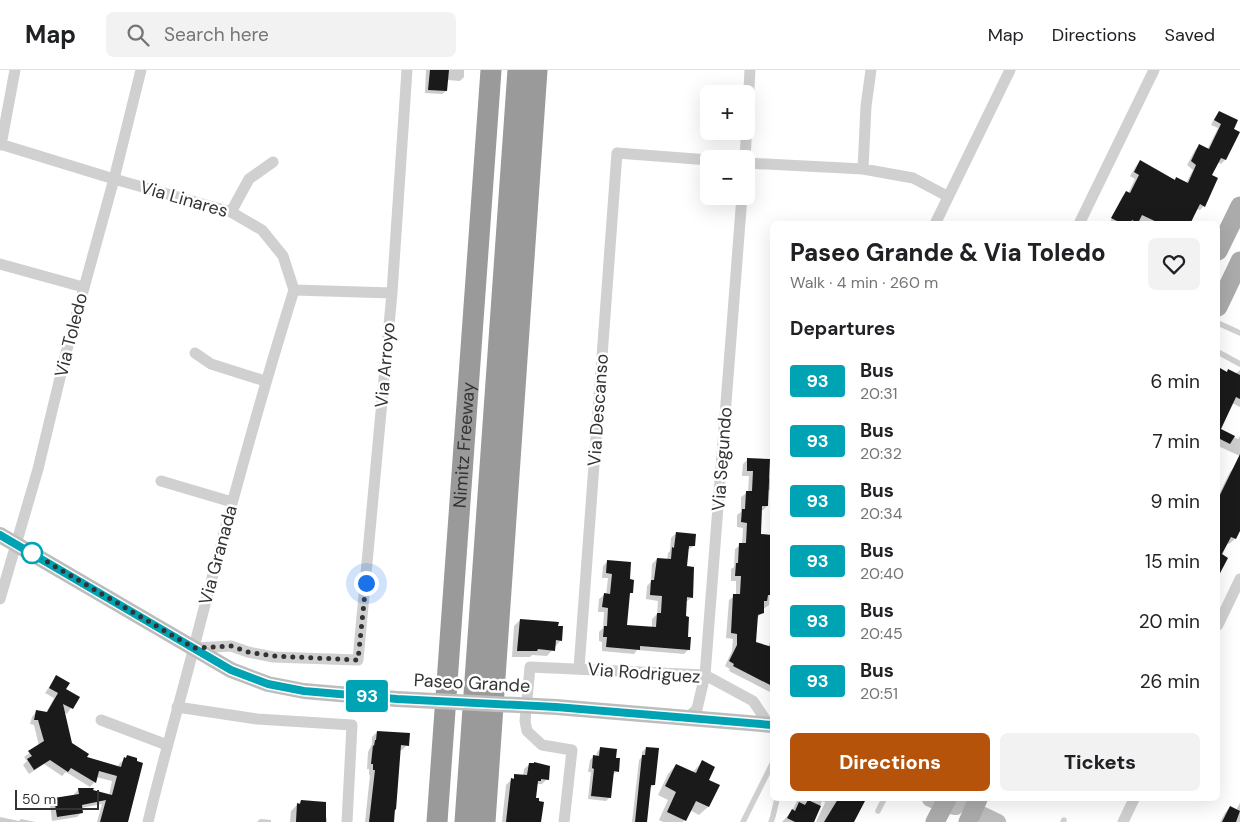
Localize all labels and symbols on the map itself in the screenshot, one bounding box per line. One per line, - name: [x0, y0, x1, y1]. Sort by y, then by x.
- street label: Via Linares: [137, 175, 231, 223]
- street label: Via Toledo: [49, 290, 93, 380]
- street label: Via Arroyo: [369, 321, 401, 409]
- street label: Via Descanso: [582, 353, 614, 467]
- street label: Nimitz Freeway: [448, 381, 481, 509]
- street label: Via Segundo: [706, 406, 738, 512]
- street label: Via Granada: [193, 503, 243, 607]
- unlabelled marker: [21, 542, 43, 564]
- your location: [354, 571, 379, 596]
- street label: Via Rodriguez: [587, 657, 701, 689]
- street label: Paseo Grande: [413, 668, 531, 698]
- line badge: 93: [344, 680, 390, 712]
- scale bar: [15, 787, 99, 810]

